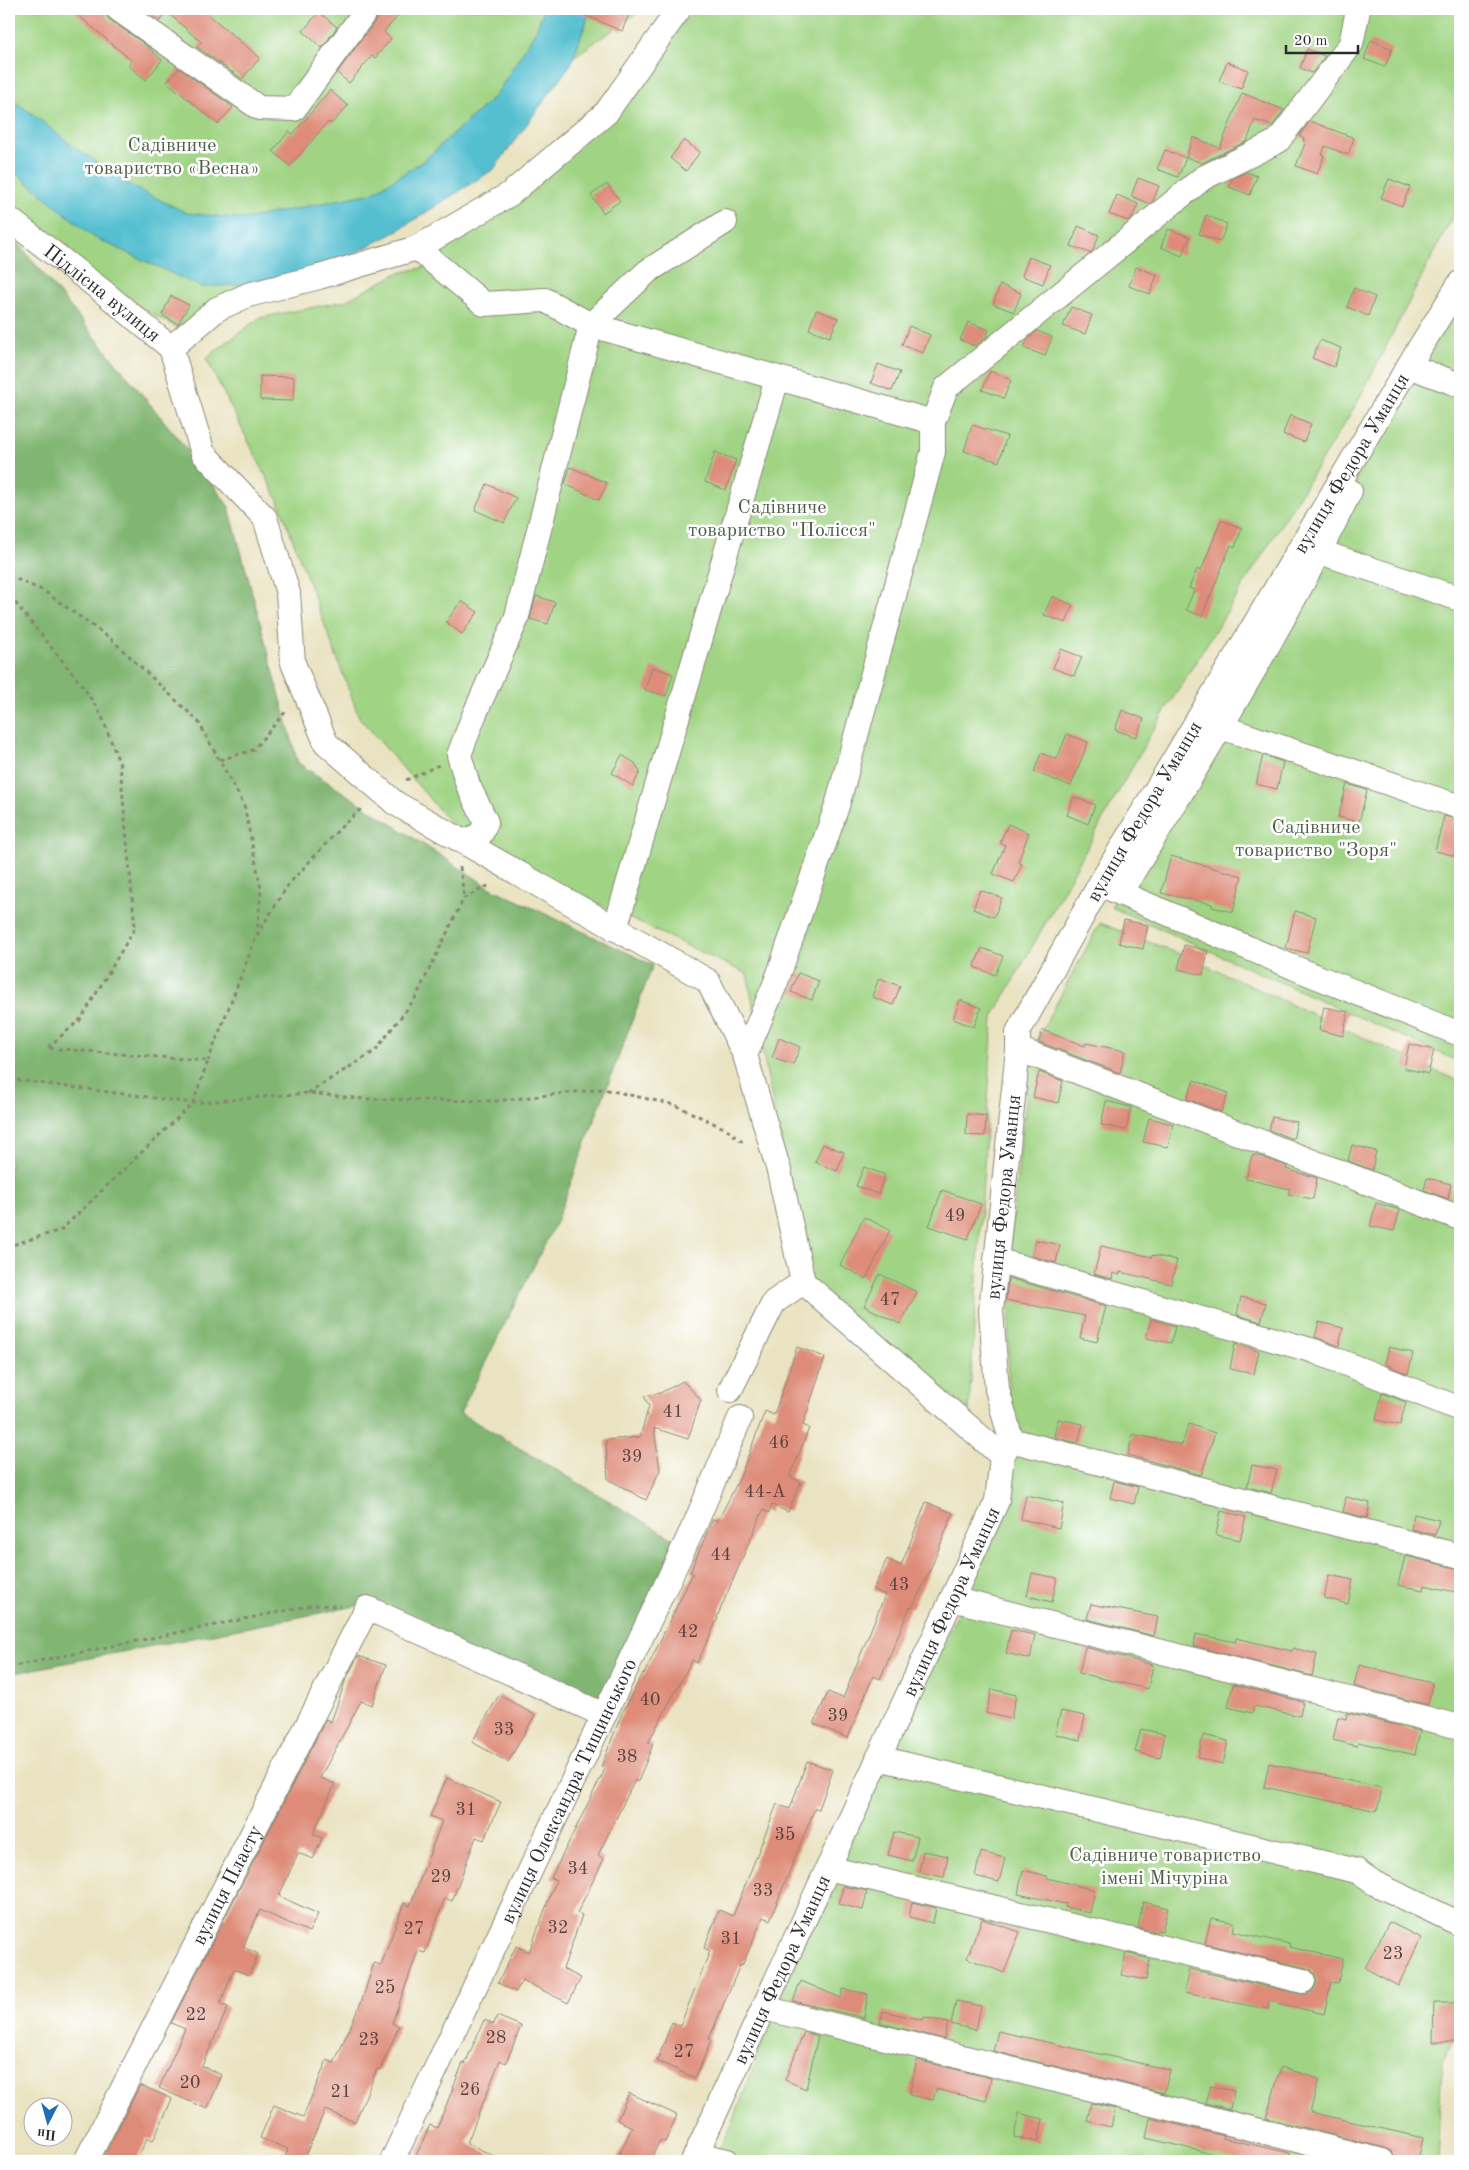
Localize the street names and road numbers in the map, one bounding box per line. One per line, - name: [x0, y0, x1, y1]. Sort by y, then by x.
- street label: Підлісна вулиця: [39, 242, 163, 347]
- street label: вулиця Федора Уманця: [1291, 370, 1414, 558]
- street label: вулиця Федора Уманця: [1084, 718, 1207, 906]
- street label: вулиця Федора Уманця: [984, 1094, 1025, 1301]
- street label: вулиця Федора Уманця: [900, 1505, 1005, 1700]
- street label: вулиця Олександра Тищинського: [498, 1656, 642, 1927]
- street label: вулиця Пласту: [190, 1822, 267, 1949]
- street label: вулиця Федора Уманця: [731, 1872, 835, 2068]

